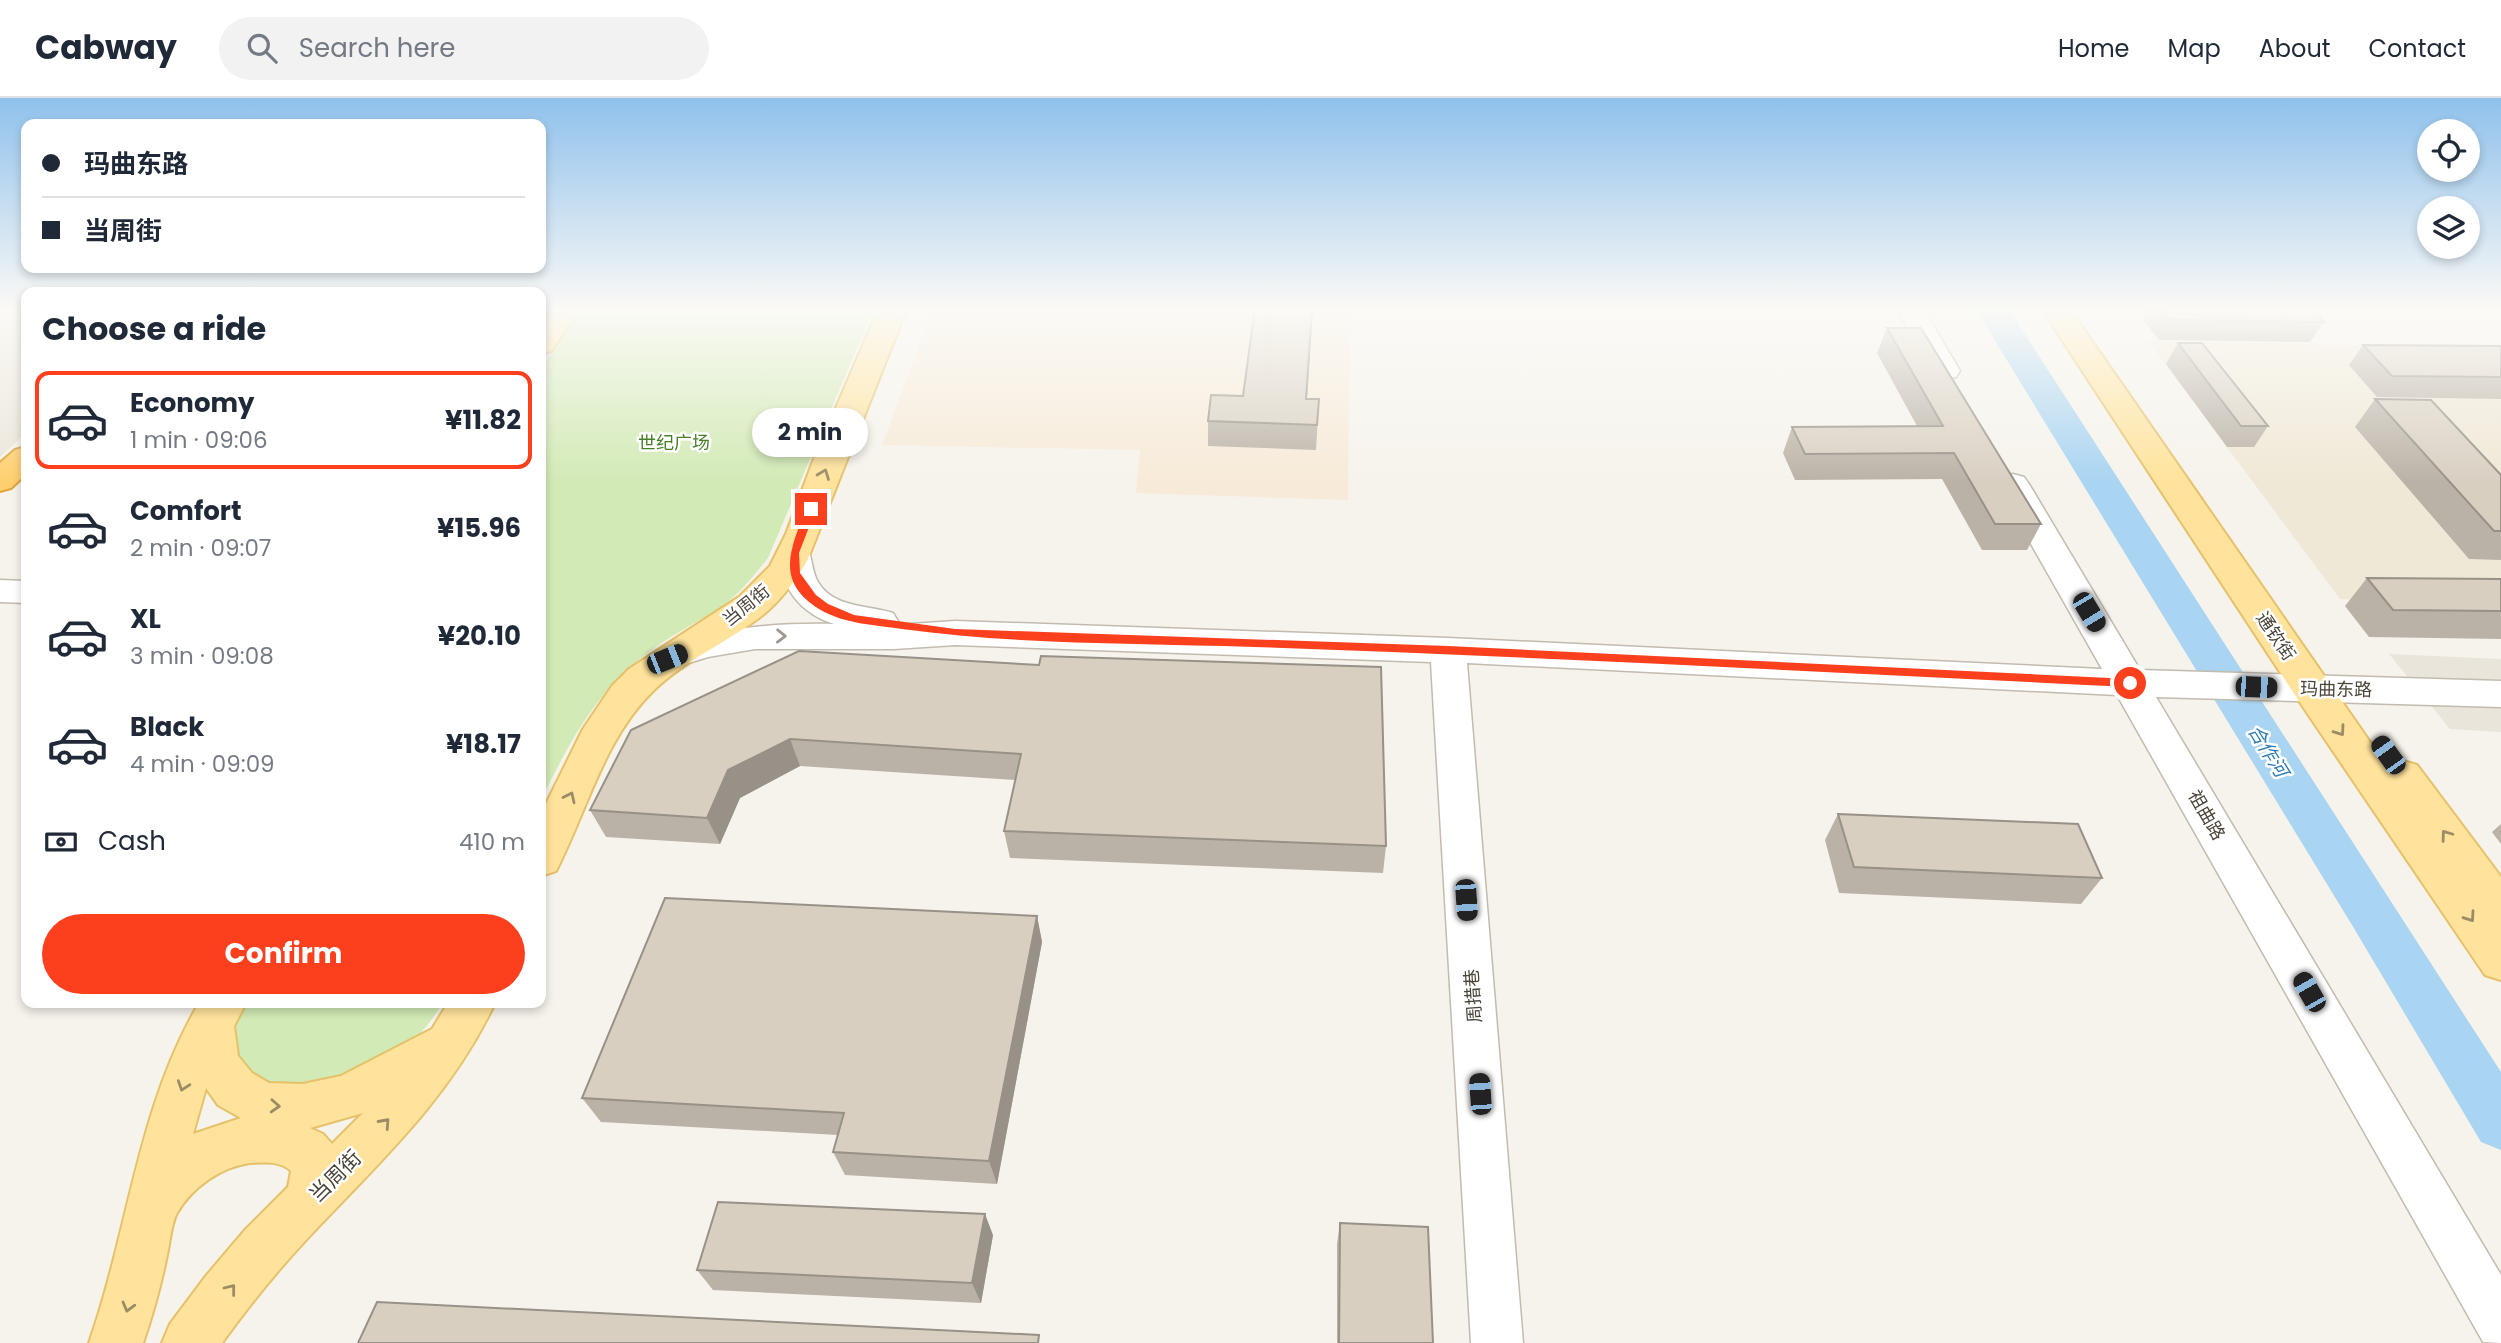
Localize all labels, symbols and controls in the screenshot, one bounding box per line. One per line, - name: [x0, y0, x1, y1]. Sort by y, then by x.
- search box: [219, 17, 709, 80]
- text: Cabway: [35, 24, 177, 71]
- icon: search: [243, 29, 281, 67]
- text: Search here: [299, 30, 455, 66]
- text: Home: [2058, 32, 2130, 65]
- text: Map: [2168, 32, 2221, 65]
- text: About: [2259, 32, 2330, 65]
- text: Contact: [2368, 32, 2466, 65]
- map controls: [2417, 119, 2480, 259]
- button: locate: [2417, 119, 2480, 182]
- text: 玛曲东路: [84, 146, 188, 182]
- button: layers: [2417, 196, 2480, 259]
- text: 当周街: [84, 213, 162, 249]
- text: Choose a ride: [42, 306, 266, 351]
- text: Economy: [130, 385, 254, 421]
- icon: car: [46, 389, 109, 452]
- text: ¥11.82: [445, 402, 521, 438]
- callout: 2 min: [753, 408, 869, 456]
- text: 2 min: [778, 416, 842, 448]
- text: 1 min · 09:06: [130, 424, 268, 456]
- park label: 世纪广场: [638, 430, 710, 455]
- one-way arrow: [816, 469, 830, 481]
- text: Comfort: [130, 493, 242, 529]
- route end: [795, 493, 827, 525]
- icon: car: [46, 497, 109, 560]
- text: ¥15.96: [437, 510, 521, 546]
- text: 2 min · 09:07: [130, 532, 271, 564]
- street label: 当周街: [717, 578, 775, 632]
- car: [2070, 589, 2109, 635]
- text: XL: [130, 601, 161, 637]
- icon: car: [46, 605, 109, 668]
- street label: 通钦街: [2251, 607, 2301, 665]
- text: ¥20.10: [438, 618, 521, 654]
- one-way arrow: [776, 628, 787, 644]
- text: 3 min · 09:08: [130, 640, 274, 672]
- car: [644, 641, 691, 677]
- route start: [2114, 667, 2146, 699]
- car: [2235, 676, 2278, 698]
- street label: 玛曲东路: [2300, 676, 2372, 702]
- text: Black: [130, 709, 204, 745]
- icon: car: [46, 713, 109, 776]
- water label: 合作河: [2241, 720, 2297, 786]
- one-way arrow: [2332, 723, 2344, 736]
- text: ¥18.17: [446, 726, 521, 762]
- car: [2368, 732, 2409, 778]
- text: 4 min · 09:09: [130, 748, 275, 780]
- street label: 祖曲路: [2183, 785, 2231, 845]
- one-way arrow: [562, 792, 576, 804]
- icon: cash: [42, 823, 80, 861]
- text: Cash: [98, 823, 166, 859]
- text: 410 m: [459, 826, 525, 858]
- one-way arrow: [2442, 830, 2455, 843]
- car: [1455, 878, 1478, 922]
- one-way arrow: [2462, 909, 2474, 922]
- button: Confirm: [42, 914, 525, 994]
- street label: 周措巷: [1459, 968, 1487, 1024]
- car: [2290, 969, 2329, 1015]
- car: [1469, 1072, 1492, 1116]
- one-way arrow: [177, 1080, 191, 1092]
- one-way arrow: [270, 1098, 281, 1113]
- one-way arrow: [377, 1118, 390, 1131]
- street label: 当周街: [302, 1143, 368, 1209]
- one-way arrow: [222, 1284, 235, 1297]
- one-way arrow: [122, 1301, 136, 1313]

